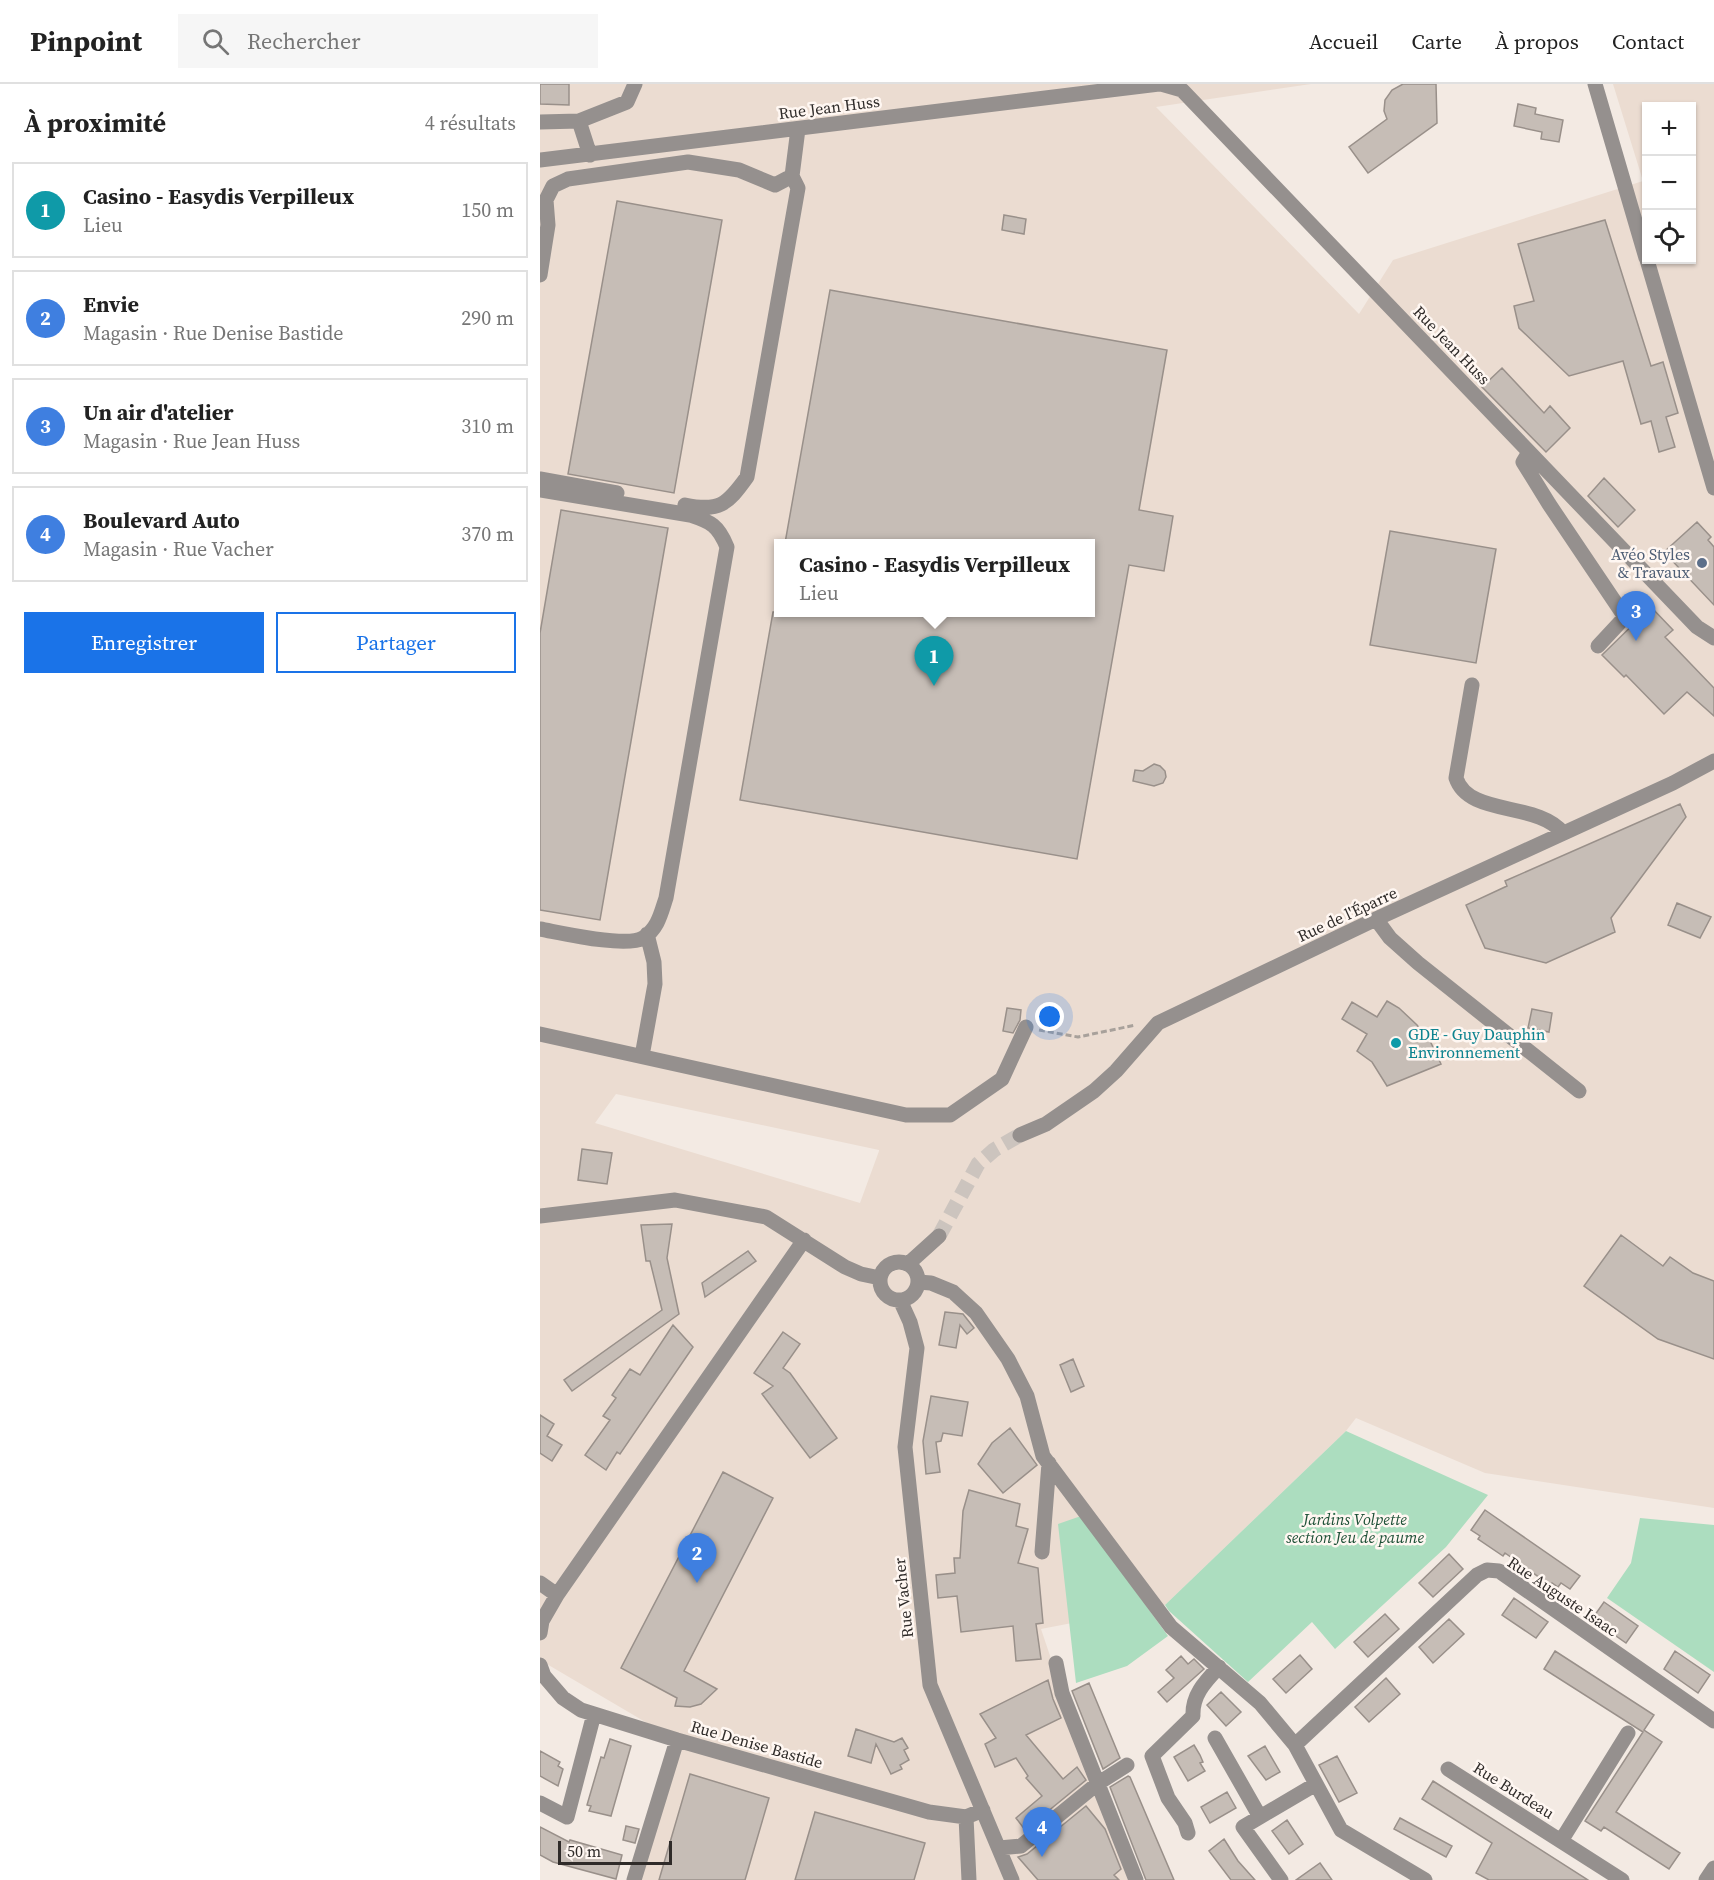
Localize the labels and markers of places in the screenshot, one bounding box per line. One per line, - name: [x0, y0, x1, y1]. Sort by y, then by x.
- place label: Avéo Styles & Travaux: [1611, 543, 1691, 583]
- marker: Avéo Styles & Travaux: [1695, 556, 1709, 570]
- pin: 3: [1616, 592, 1656, 641]
- pin: 1: [914, 636, 954, 686]
- place label: GDE - Guy Dauphin Environnement: [1408, 1023, 1546, 1063]
- marker: GDE - Guy Dauphin Environnement: [1389, 1036, 1403, 1050]
- pin: 2: [678, 1534, 716, 1583]
- pin: 4: [1022, 1808, 1062, 1857]

